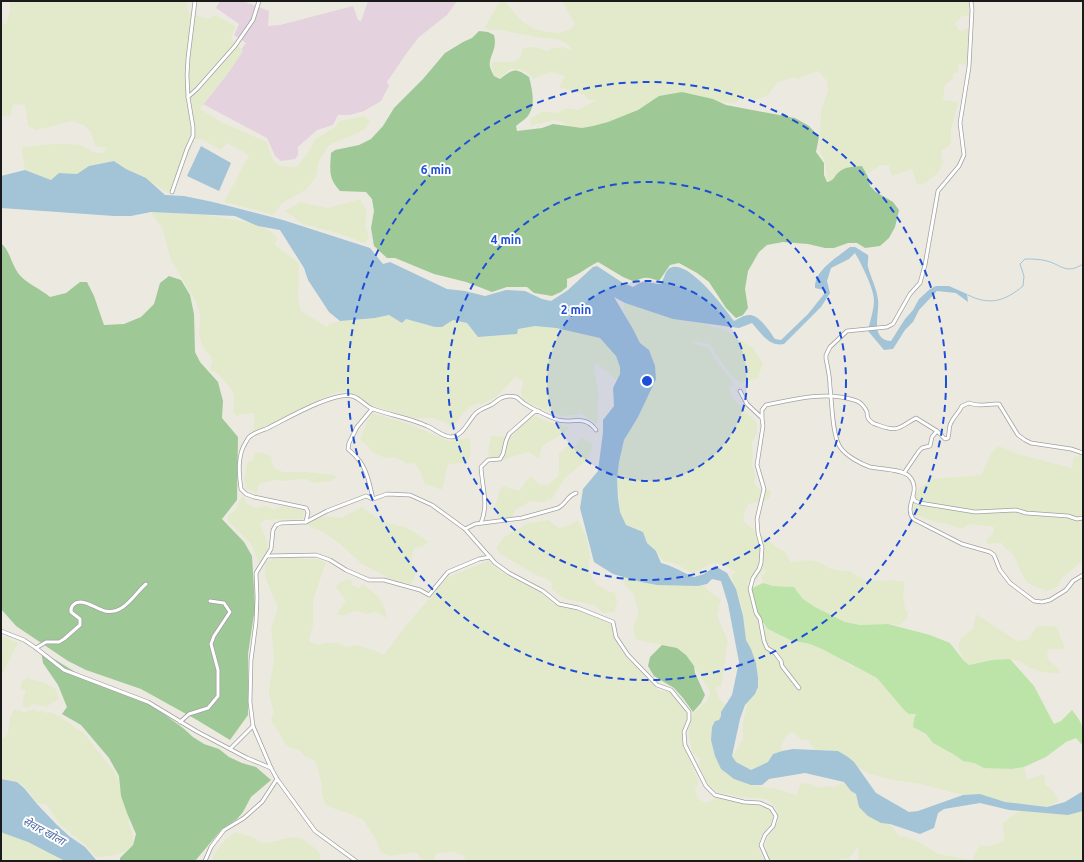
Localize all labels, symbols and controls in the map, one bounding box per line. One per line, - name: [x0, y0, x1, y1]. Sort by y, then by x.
- text: 6 min: [421, 163, 451, 176]
- text: 4 min: [491, 233, 521, 246]
- text: 2 min: [561, 303, 591, 316]
- centre of rings: [640, 374, 654, 388]
- water label: सेवार खोला: [21, 815, 69, 848]

